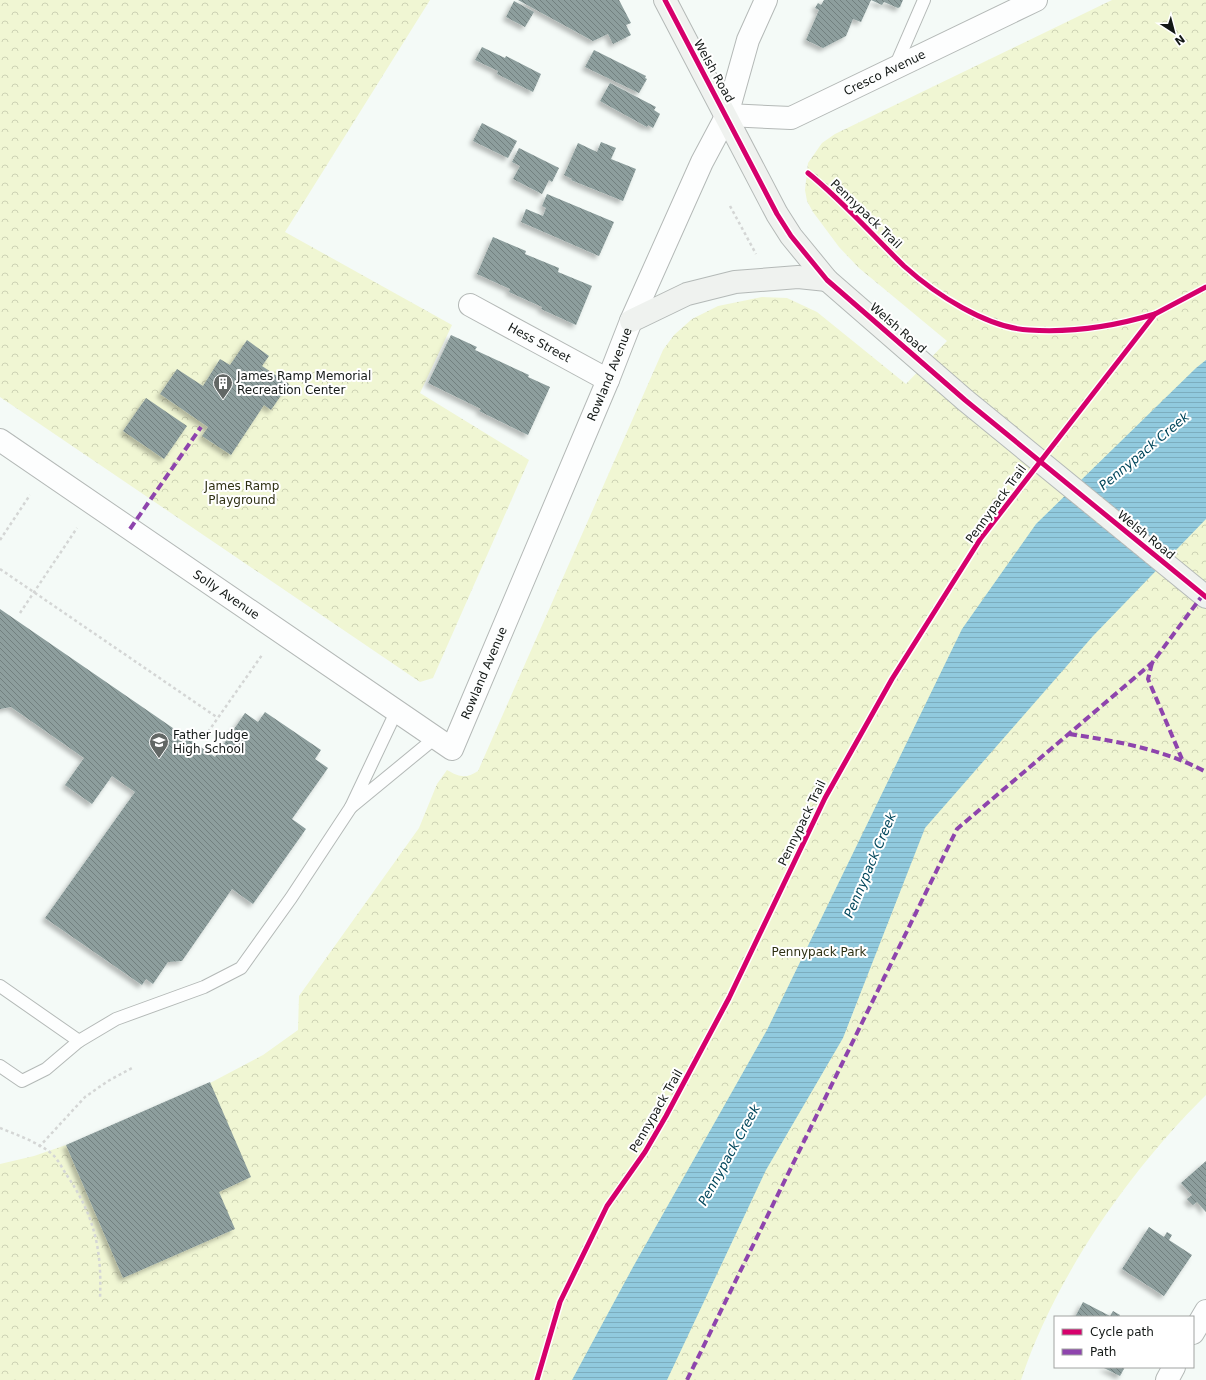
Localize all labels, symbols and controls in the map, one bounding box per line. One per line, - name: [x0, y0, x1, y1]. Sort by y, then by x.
- north arrow: [1154, 12, 1194, 52]
- text: N: [1172, 32, 1187, 48]
- street label: Welsh Road: [691, 37, 737, 105]
- street label: Cresco Avenue: [841, 47, 928, 99]
- street label: Pennypack Trail: [828, 177, 904, 251]
- street label: Welsh Road: [867, 300, 929, 356]
- street label: Hess Street: [506, 320, 573, 366]
- street label: Rowland Avenue: [584, 326, 635, 423]
- place label: James Ramp Memorial Recreation Center: [236, 369, 371, 397]
- building icon: James Ramp Memorial Recreation Center: [212, 372, 234, 400]
- water label: Pennypack Creek: [1096, 409, 1192, 493]
- street label: Pennypack Trail: [963, 462, 1029, 546]
- park label: James Ramp Playground: [204, 479, 279, 507]
- street label: Welsh Road: [1115, 508, 1177, 562]
- street label: Solly Avenue: [190, 567, 262, 622]
- street label: Rowland Avenue: [458, 625, 510, 722]
- place label: Father Judge High School: [173, 728, 248, 756]
- school or university icon: Father Judge High School: [148, 731, 170, 759]
- street label: Pennypack Trail: [775, 778, 829, 868]
- water label: Pennypack Creek: [841, 810, 899, 920]
- park label: Pennypack Park: [772, 945, 866, 959]
- street label: Pennypack Trail: [627, 1067, 685, 1155]
- water label: Pennypack Creek: [695, 1102, 763, 1208]
- legend: [1054, 1316, 1194, 1368]
- text: Cycle path: [1090, 1325, 1154, 1339]
- text: Path: [1090, 1345, 1116, 1359]

